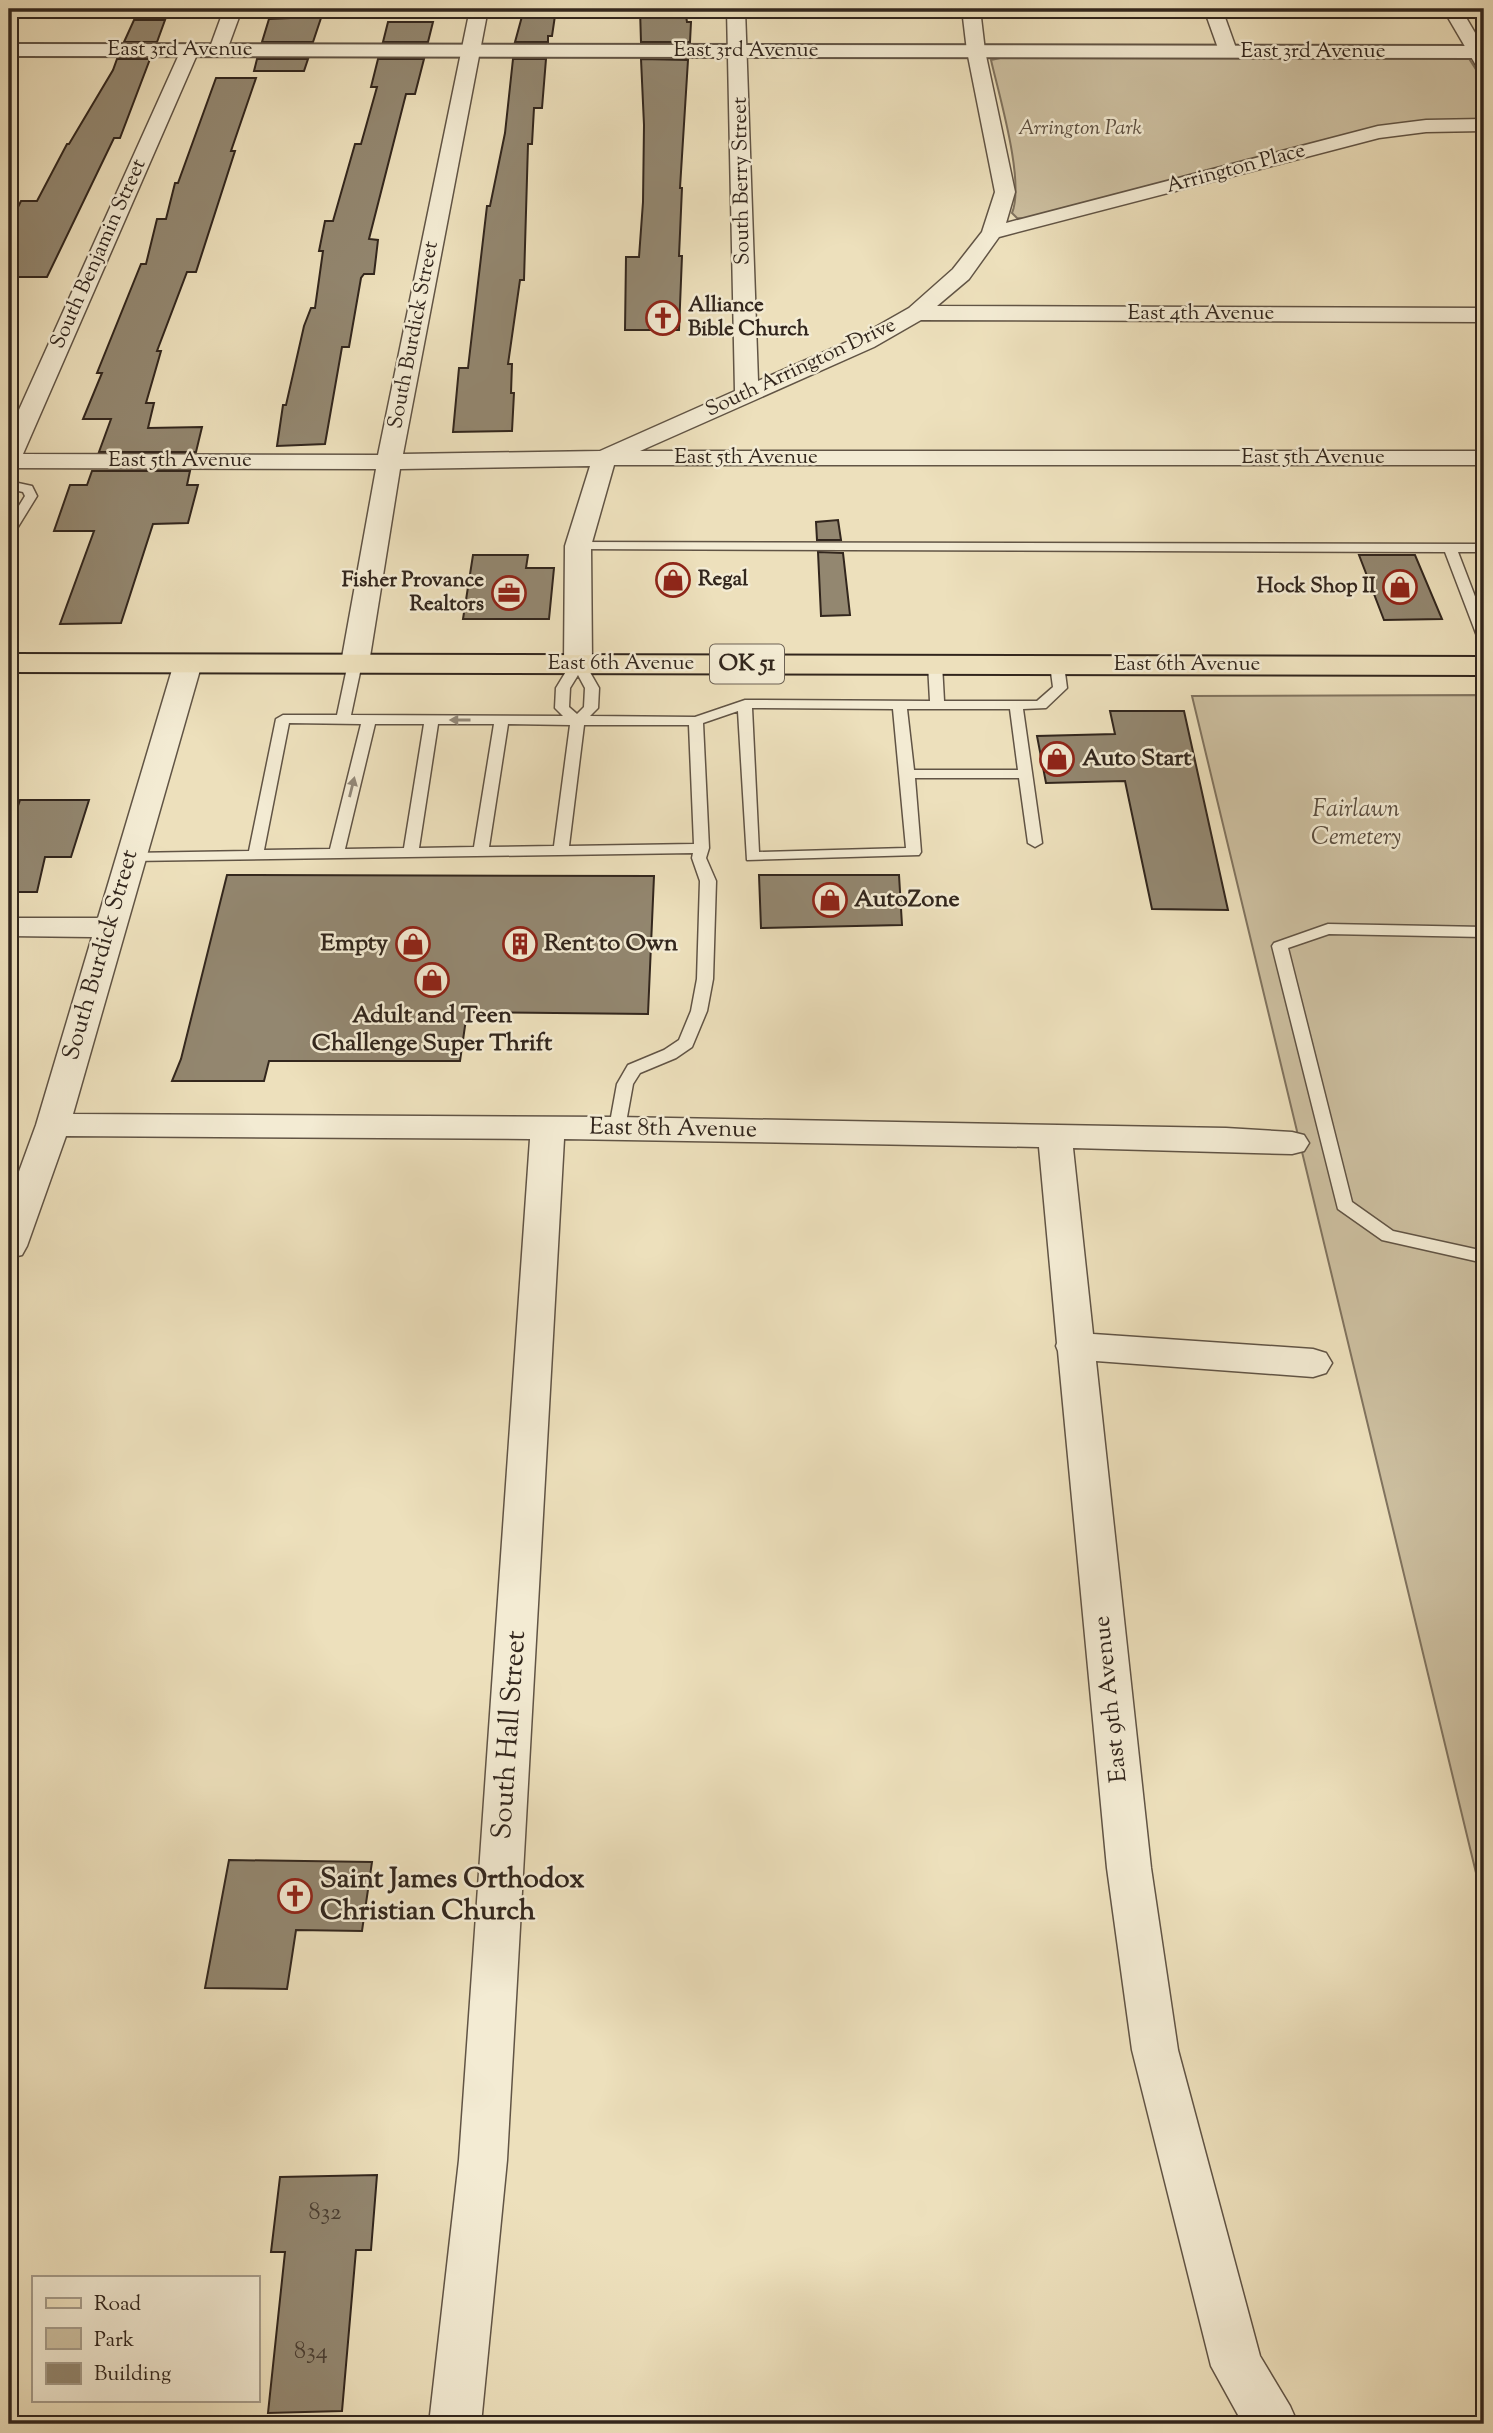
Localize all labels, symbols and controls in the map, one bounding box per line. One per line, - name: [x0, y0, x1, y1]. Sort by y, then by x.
- street label: East 3rd Avenue: [108, 35, 252, 65]
- street label: East 3rd Avenue: [674, 36, 818, 66]
- street label: East 3rd Avenue: [1241, 37, 1385, 67]
- street label: South Berry Street: [726, 97, 758, 265]
- park label: Arrington Park: [1018, 114, 1142, 144]
- street label: Arrington Place: [1163, 136, 1309, 202]
- street label: South Benjamin Street: [44, 154, 154, 354]
- street label: South Burdick Street: [381, 239, 447, 431]
- place label: Alliance Bible Church: [688, 291, 810, 345]
- church icon: Alliance Bible Church: [644, 299, 682, 337]
- street label: East 4th Avenue: [1128, 299, 1274, 329]
- street label: South Arrington Drive: [701, 311, 901, 425]
- street label: East 5th Avenue: [674, 443, 818, 473]
- street label: East 5th Avenue: [1241, 443, 1385, 473]
- street label: East 5th Avenue: [108, 446, 252, 476]
- shop icon: Regal: [654, 561, 692, 599]
- place label: Regal: [698, 565, 748, 595]
- place label: Fisher Provance Realtors: [342, 566, 484, 620]
- shop icon: Hock Shop II: [1381, 568, 1419, 606]
- place label: Hock Shop II: [1257, 572, 1376, 602]
- office icon: Fisher Provance Realtors: [490, 574, 528, 612]
- road number: OK 51: [710, 644, 784, 684]
- street label: East 6th Avenue: [548, 649, 694, 679]
- street label: East 6th Avenue: [1114, 650, 1260, 680]
- one-way arrow: [448, 714, 470, 725]
- shop icon: Auto Start: [1038, 740, 1076, 778]
- place label: Auto Start: [1082, 742, 1192, 776]
- one-way arrow: [347, 776, 358, 798]
- park label: Fairlawn Cemetery: [1311, 793, 1401, 855]
- street label: South Burdick Street: [55, 846, 147, 1064]
- shop icon: AutoZone: [811, 881, 849, 919]
- place label: AutoZone: [854, 883, 960, 917]
- shop icon: Empty: [394, 925, 432, 963]
- building icon: Rent to Own: [501, 925, 539, 963]
- place label: Empty: [321, 927, 388, 961]
- place label: Rent to Own: [544, 927, 679, 961]
- shop icon: Adult and Teen Challenge Super Thrift: [413, 961, 451, 999]
- place label: Adult and Teen Challenge Super Thrift: [312, 999, 553, 1061]
- street label: East 8th Avenue: [589, 1111, 757, 1147]
- street label: East 9th Avenue: [1085, 1614, 1137, 1784]
- street label: South Hall Street: [483, 1629, 537, 1841]
- place label: Saint James Orthodox Christian Church: [320, 1860, 585, 1932]
- church icon: Saint James Orthodox Christian Church: [276, 1877, 314, 1915]
- house number: 832: [309, 2196, 341, 2230]
- legend: [32, 2276, 259, 2402]
- text: Road: [94, 2290, 141, 2320]
- text: Park: [94, 2326, 135, 2356]
- house number: 834: [294, 2335, 328, 2369]
- text: Building: [94, 2360, 171, 2390]

